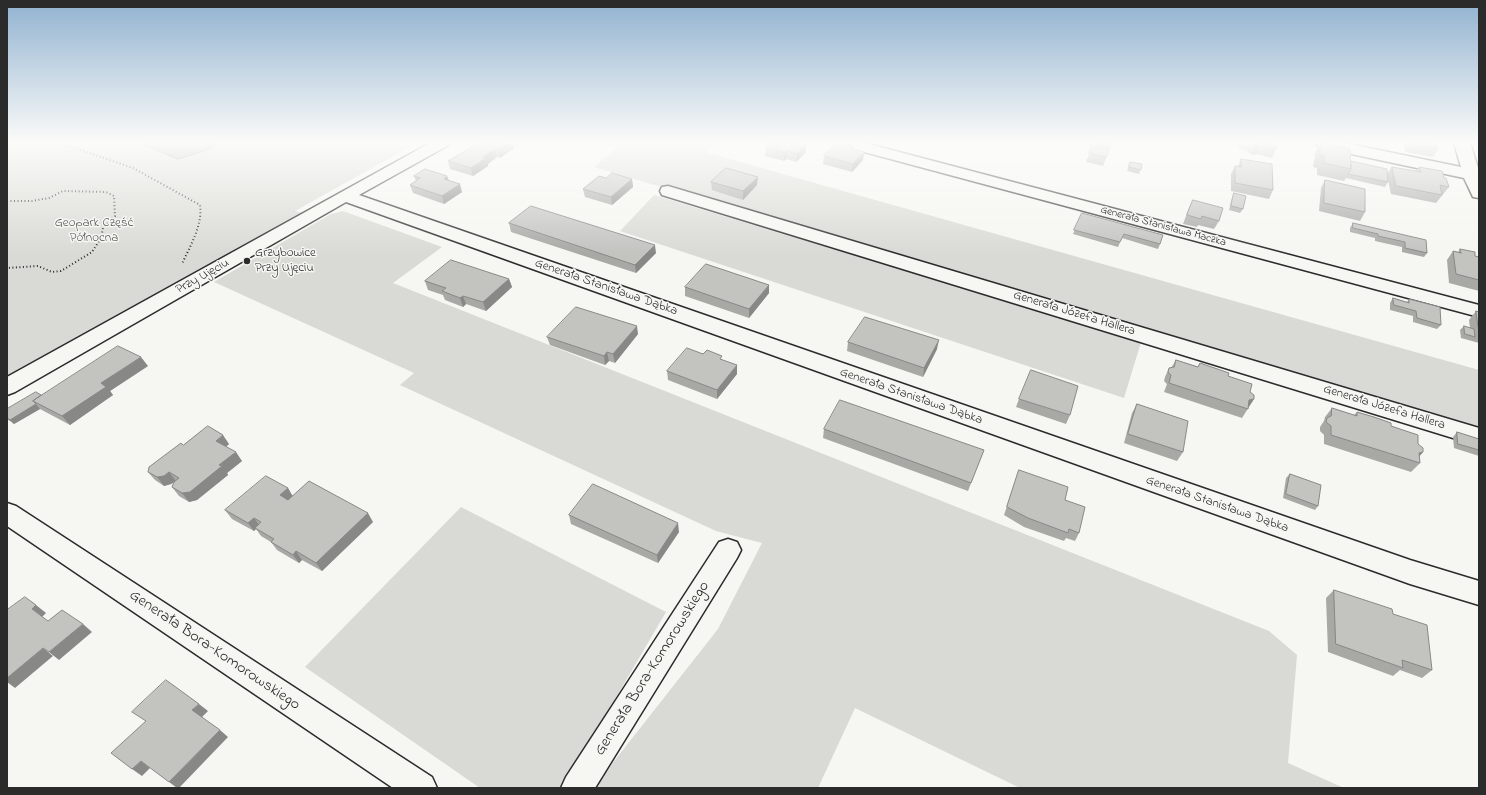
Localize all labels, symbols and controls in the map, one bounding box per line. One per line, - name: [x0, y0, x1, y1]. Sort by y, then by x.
- street label: Generała Stanisława Maczka: [1099, 204, 1227, 250]
- park label: Geopark Część Północna: [55, 216, 133, 247]
- place label: Grzybowice Przy Ujęciu: [255, 246, 316, 277]
- street label: Przy Ujęciu: [173, 256, 233, 298]
- marker: Grzybowice Przy Ujęciu: [242, 256, 252, 266]
- street label: Generała Stanisława Dąbka: [533, 256, 679, 320]
- street label: Generała Józefa Hallera: [1011, 288, 1137, 340]
- street label: Generała Stanisława Dąbka: [838, 365, 984, 429]
- street label: Generała Józefa Hallera: [1321, 382, 1447, 434]
- street label: Generała Stanisława Dąbka: [1144, 473, 1290, 537]
- street label: Generała Bora-Komorowskiego: [591, 578, 715, 760]
- street label: Generała Bora-Komorowskiego: [125, 587, 303, 715]

